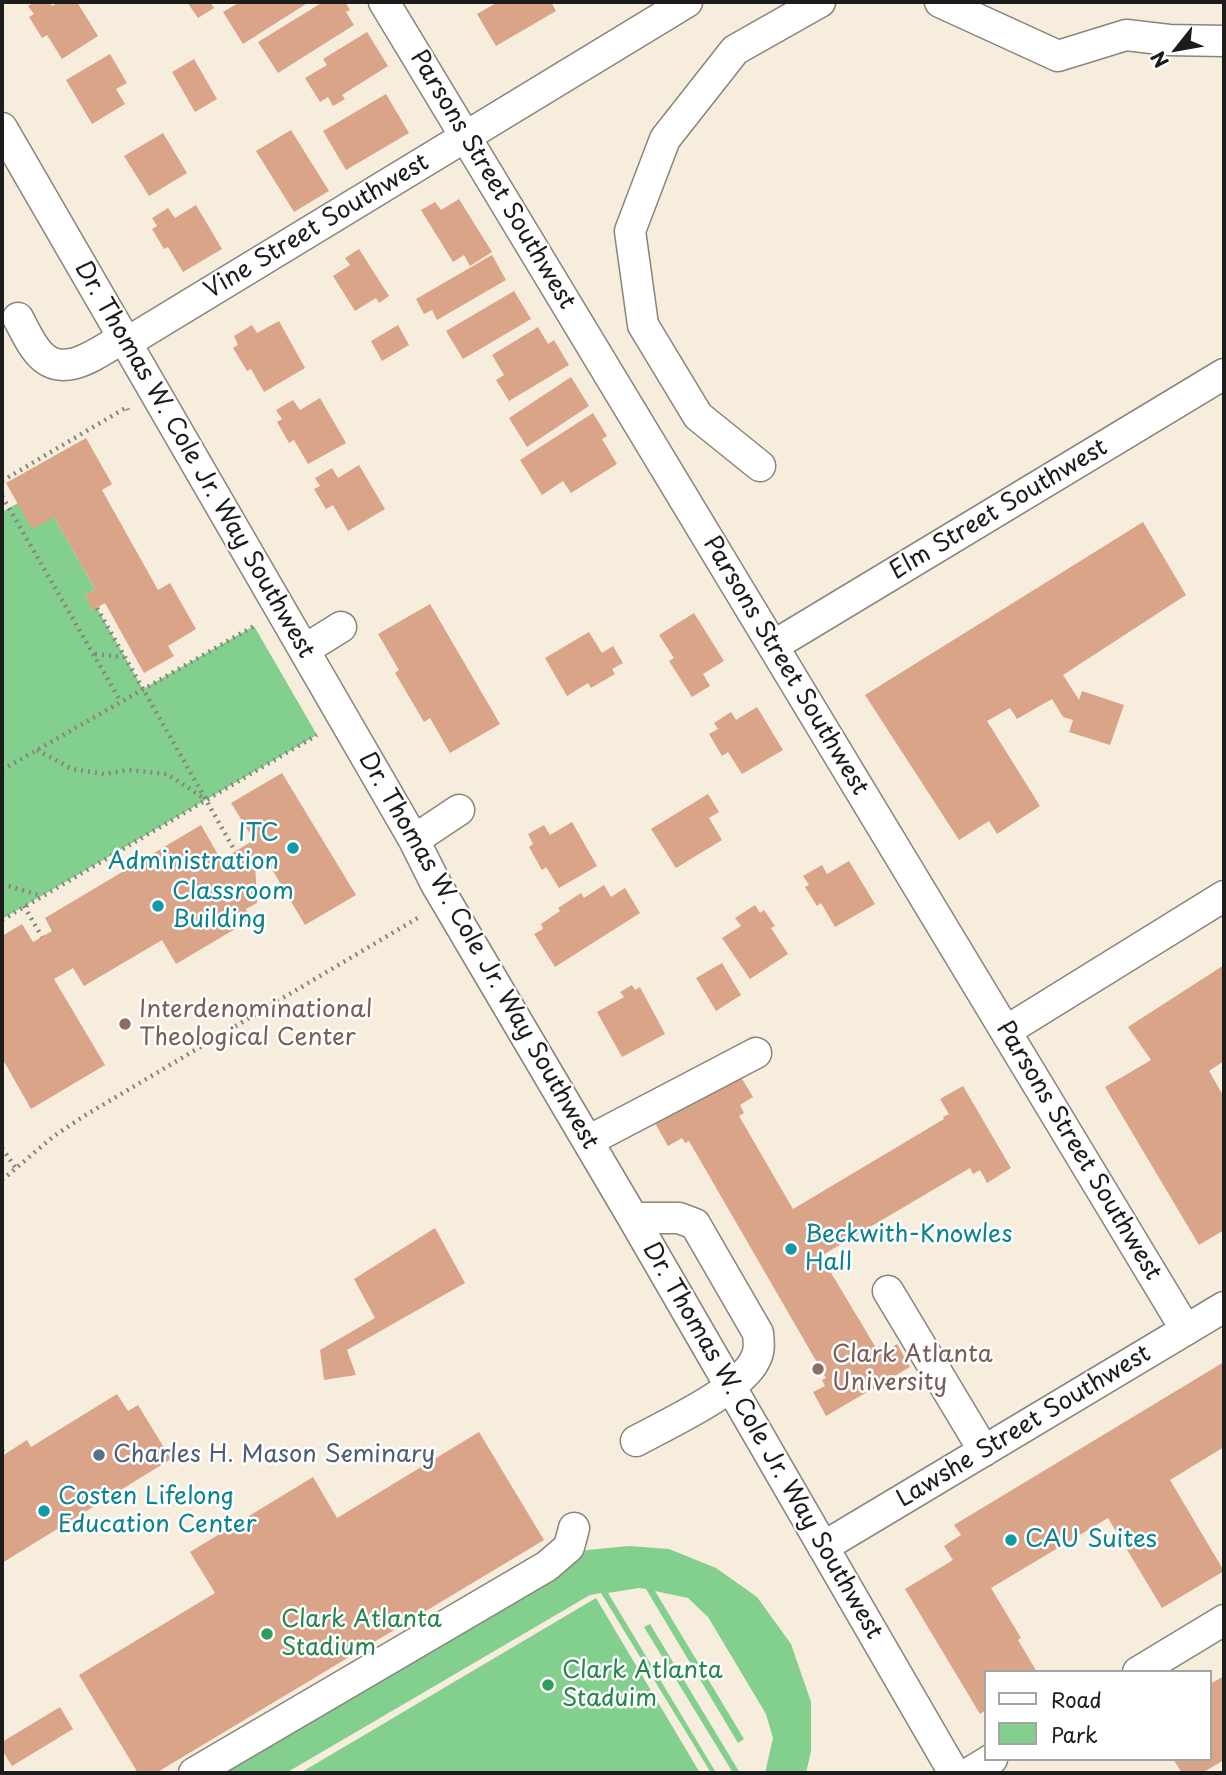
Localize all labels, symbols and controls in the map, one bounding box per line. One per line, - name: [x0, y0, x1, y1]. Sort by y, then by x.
- north arrow: [1142, 14, 1212, 84]
- street label: Parsons Street Southwest: [403, 45, 581, 315]
- text: N: [1143, 46, 1175, 73]
- street label: Vine Street Southwest: [200, 149, 434, 305]
- street label: Dr. Thomas W. Cole Jr. Way Southwest: [68, 256, 320, 664]
- street label: Elm Street Southwest: [885, 434, 1113, 586]
- street label: Parsons Street Southwest: [696, 531, 874, 801]
- street label: Dr. Thomas W. Cole Jr. Way Southwest: [352, 747, 604, 1155]
- place label: ITC Administration: [108, 820, 279, 876]
- marker: ITC Administration: [285, 840, 301, 856]
- place label: Classroom Building: [172, 878, 294, 934]
- marker: Classroom Building: [150, 898, 166, 914]
- place label: Interdenominational Theological Center: [139, 996, 372, 1052]
- marker: Interdenominational Theological Center: [117, 1016, 133, 1032]
- street label: Parsons Street Southwest: [989, 1016, 1167, 1286]
- place label: Beckwith-Knowles Hall: [805, 1221, 1012, 1277]
- street label: Dr. Thomas W. Cole Jr. Way Southwest: [636, 1237, 888, 1645]
- marker: Beckwith-Knowles Hall: [783, 1241, 799, 1257]
- street label: Lawshe Street Southwest: [892, 1340, 1156, 1514]
- place label: Clark Atlanta University: [832, 1341, 993, 1397]
- marker: Clark Atlanta University: [810, 1361, 826, 1377]
- place label: Charles H. Mason Seminary: [113, 1441, 435, 1469]
- marker: Charles H. Mason Seminary: [91, 1447, 107, 1463]
- place label: Costen Lifelong Education Center: [58, 1483, 257, 1539]
- marker: Costen Lifelong Education Center: [36, 1503, 52, 1519]
- place label: CAU Suites: [1025, 1526, 1157, 1554]
- marker: CAU Suites: [1003, 1532, 1019, 1548]
- place label: Clark Atlanta Stadium: [281, 1606, 442, 1662]
- marker: Clark Atlanta Stadium: [259, 1626, 275, 1642]
- place label: Clark Atlanta Staduim: [562, 1657, 723, 1713]
- legend: [984, 1670, 1212, 1761]
- marker: Clark Atlanta Staduim: [540, 1677, 556, 1693]
- text: Road: [1051, 1683, 1102, 1715]
- text: Park: [1051, 1718, 1098, 1750]

